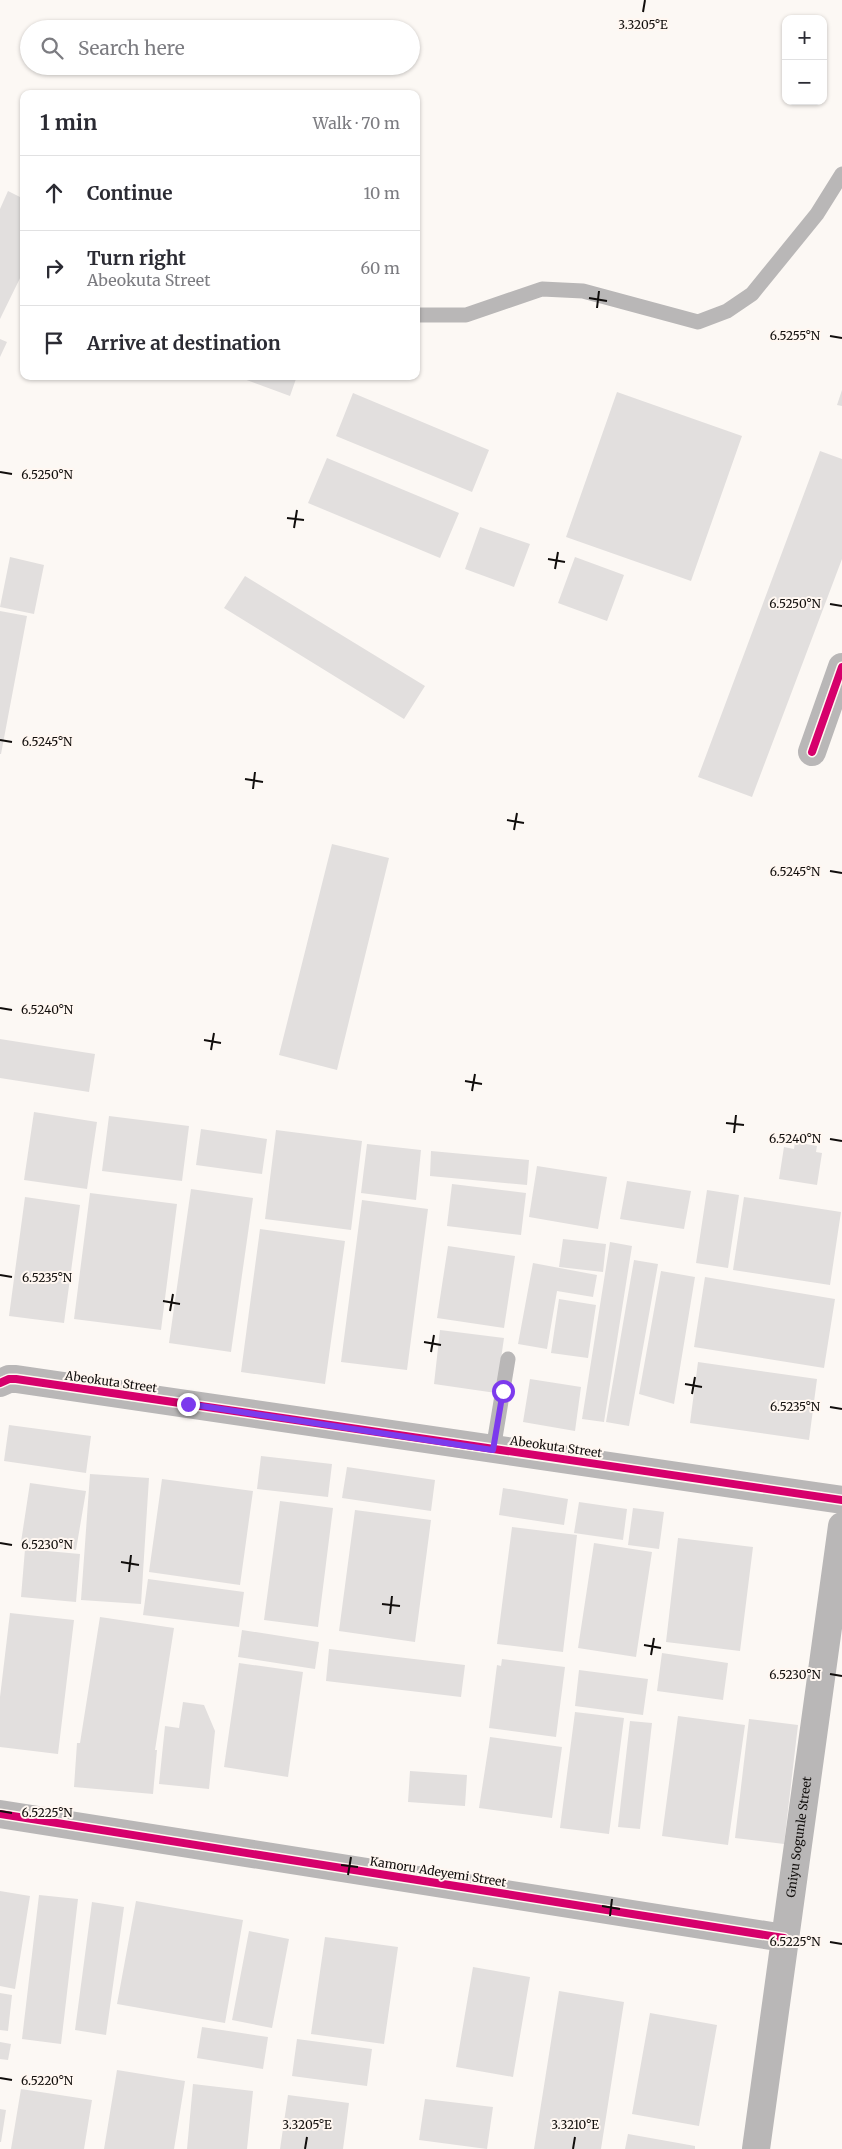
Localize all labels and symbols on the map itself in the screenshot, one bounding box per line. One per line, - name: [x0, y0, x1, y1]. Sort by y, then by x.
- text: 3.3205°E: [618, 17, 668, 32]
- text: 6.5255°N: [770, 328, 821, 343]
- text: 6.5250°N: [21, 467, 74, 482]
- text: 6.5250°N: [769, 596, 822, 611]
- text: 6.5245°N: [22, 734, 73, 749]
- text: 6.5245°N: [770, 864, 821, 879]
- text: 6.5240°N: [21, 1002, 74, 1017]
- text: 6.5240°N: [769, 1131, 822, 1146]
- text: 6.5235°N: [22, 1270, 73, 1285]
- street label: Abeokuta Street: [63, 1367, 158, 1395]
- route start: [492, 1380, 515, 1403]
- route end: [177, 1393, 200, 1416]
- text: 6.5235°N: [770, 1399, 821, 1414]
- street label: Abeokuta Street: [508, 1432, 603, 1460]
- text: 6.5230°N: [21, 1537, 74, 1552]
- text: 6.5230°N: [769, 1667, 822, 1682]
- street label: Gniyu Sogunle Street: [783, 1775, 814, 1898]
- text: 6.5225°N: [22, 1805, 73, 1820]
- street label: Kamoru Adeyemi Street: [369, 1853, 508, 1890]
- text: 6.5225°N: [770, 1934, 821, 1949]
- text: 6.5220°N: [21, 2073, 74, 2088]
- text: 3.3205°E: [282, 2117, 332, 2132]
- text: 3.3210°E: [551, 2117, 599, 2132]

